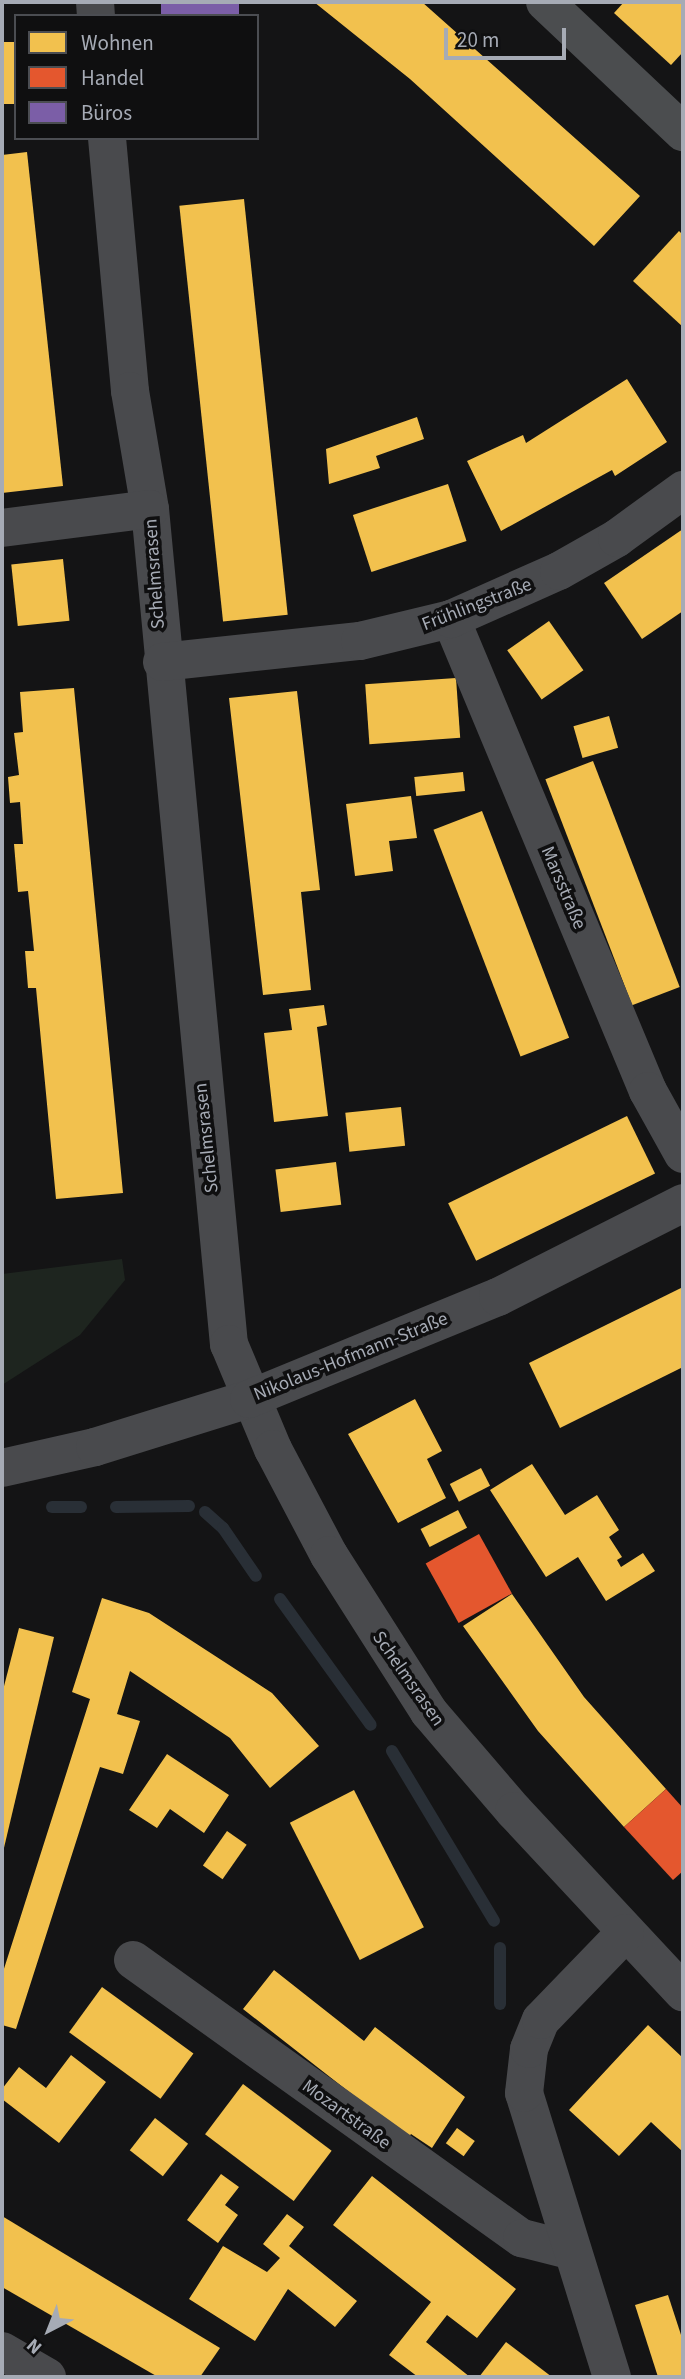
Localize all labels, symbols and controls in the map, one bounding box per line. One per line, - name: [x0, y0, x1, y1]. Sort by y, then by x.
- legend: [14, 14, 259, 140]
- scale bar: [447, 14, 570, 58]
- text: 20 m: [457, 25, 499, 55]
- text: Wohnen: [81, 28, 154, 58]
- text: Handel: [81, 63, 144, 93]
- text: Büros: [81, 98, 132, 128]
- street label: Schelmsrasen: [140, 518, 170, 630]
- street label: Frühlingstraße: [419, 574, 535, 636]
- street label: Marsstraße: [535, 843, 591, 933]
- street label: Schelmsrasen: [190, 1082, 224, 1194]
- street label: Nikolaus-Hofmann-Straße: [251, 1308, 451, 1406]
- street label: Schelmsrasen: [367, 1627, 449, 1731]
- street label: Mozartstraße: [297, 2075, 395, 2155]
- north arrow: [14, 2295, 84, 2365]
- text: N: [21, 2332, 48, 2360]

